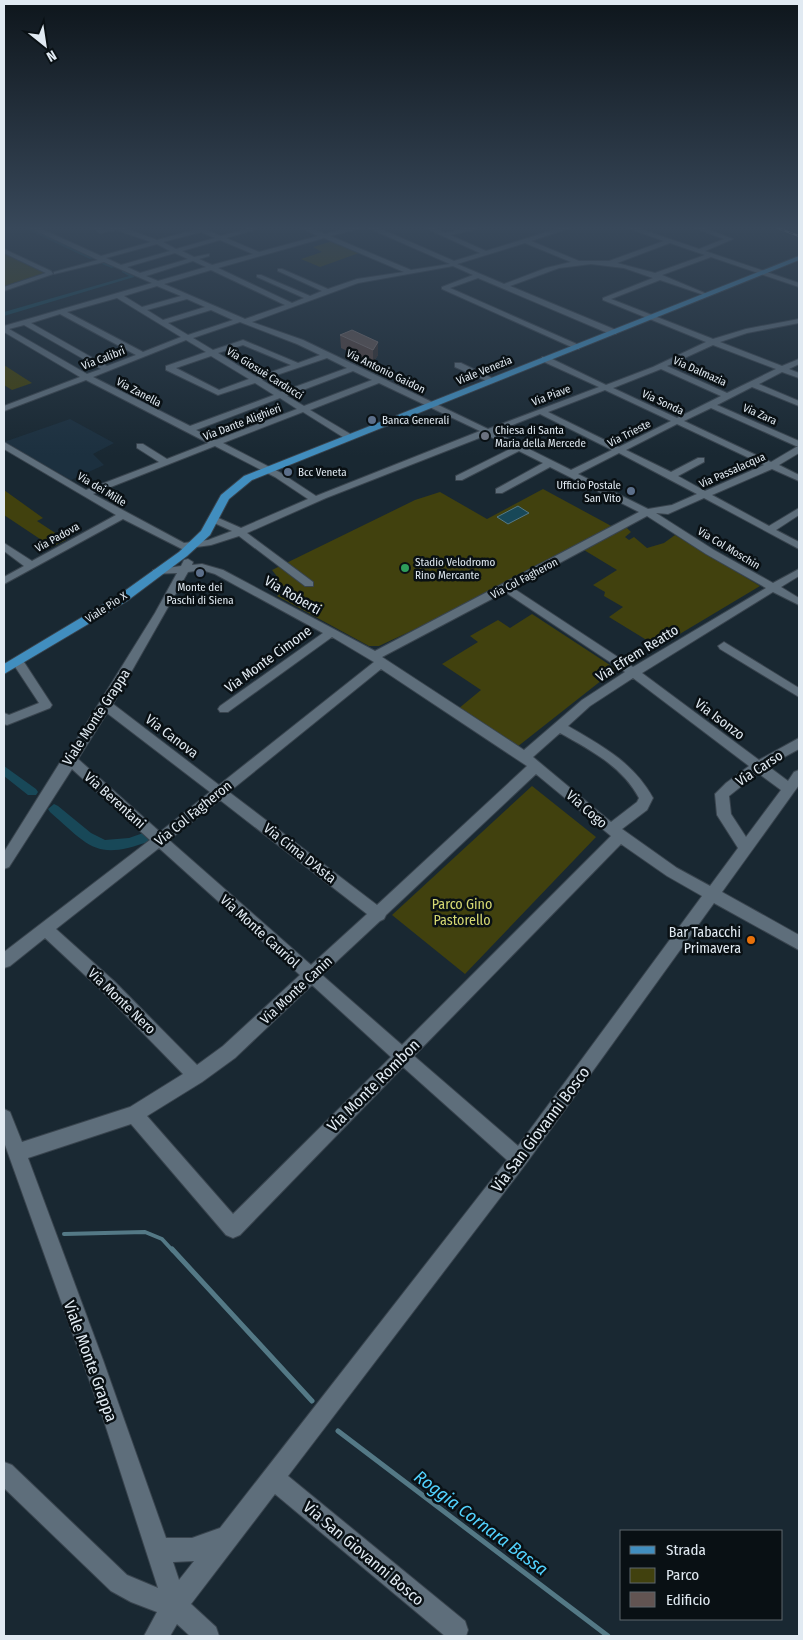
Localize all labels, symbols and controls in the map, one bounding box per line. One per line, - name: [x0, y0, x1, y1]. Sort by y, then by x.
- north arrow: [20, 20, 70, 70]
- text: N: [43, 46, 59, 65]
- street label: Via Calibri: [80, 344, 127, 373]
- street label: Via Giosuè Carducci: [224, 345, 306, 402]
- street label: Via Antonio Gaidon: [344, 347, 427, 396]
- street label: Viale Venezia: [454, 353, 514, 388]
- street label: Via Dalmazia: [671, 354, 729, 389]
- street label: Via Zanella: [114, 375, 164, 410]
- street label: Via Piave: [530, 382, 572, 409]
- street label: Via Sonda: [640, 387, 686, 418]
- street label: Via Zara: [741, 401, 779, 428]
- street label: Via Dante Alighieri: [201, 402, 283, 443]
- marker: Banca Generali: [366, 414, 378, 426]
- place label: Banca Generali: [382, 414, 449, 427]
- street label: Via Trieste: [605, 417, 653, 450]
- place label: Chiesa di Santa Maria della Mercede: [495, 424, 586, 450]
- marker: Chiesa di Santa Maria della Mercede: [479, 430, 491, 442]
- street label: Via Passalacqua: [697, 450, 767, 491]
- marker: Bcc Veneta: [282, 466, 294, 478]
- place label: Bcc Veneta: [298, 466, 347, 479]
- street label: Via dei Mille: [75, 470, 129, 509]
- place label: Ufficio Postale San Vito: [557, 479, 621, 505]
- marker: Ufficio Postale San Vito: [625, 485, 637, 497]
- street label: Via Padova: [33, 520, 82, 555]
- street label: Via Col Moschin: [695, 525, 762, 572]
- street label: Via Col Fagheron: [489, 555, 560, 602]
- place label: Stadio Velodromo Rino Mercante: [415, 556, 495, 582]
- marker: Stadio Velodromo Rino Mercante: [399, 562, 411, 574]
- marker: Monte dei Paschi di Siena: [194, 567, 206, 579]
- street label: Via Roberti: [261, 572, 324, 619]
- place label: Monte dei Paschi di Siena: [166, 581, 234, 607]
- street label: Viale Pio X: [83, 589, 130, 626]
- street label: Via Efrem Reatto: [593, 621, 682, 686]
- street label: Via Monte Cimone: [222, 622, 315, 697]
- street label: Viale Monte Grappa: [59, 666, 134, 769]
- street label: Via Isonzo: [691, 695, 748, 744]
- street label: Via Canova: [142, 711, 202, 762]
- street label: Via Carso: [733, 747, 786, 790]
- street label: Via Berentani: [81, 768, 149, 832]
- street label: Via Col Fagheron: [151, 777, 235, 850]
- street label: Via Cogo: [563, 787, 611, 832]
- street label: Via Cima D'Asta: [260, 820, 340, 887]
- street label: Via Monte Cauriol: [217, 891, 303, 972]
- park label: Parco Gino Pastorello: [432, 896, 492, 929]
- place label: Bar Tabacchi Primavera: [669, 924, 741, 957]
- marker: Bar Tabacchi Primavera: [745, 934, 757, 946]
- street label: Via Monte Canin: [257, 953, 336, 1028]
- street label: Via Monte Nero: [84, 965, 159, 1038]
- street label: Via Monte Rombon: [323, 1035, 424, 1136]
- street label: Via San Giovanni Bosco: [487, 1063, 594, 1196]
- street label: Viale Monte Grappa: [60, 1298, 121, 1424]
- water label: Roggia Cornara Bassa: [410, 1466, 552, 1580]
- street label: Via San Giovanni Bosco: [299, 1497, 428, 1609]
- legend: [620, 1530, 783, 1620]
- text: Strada: [666, 1541, 706, 1559]
- text: Parco: [666, 1566, 699, 1584]
- text: Edificio: [666, 1591, 711, 1609]

